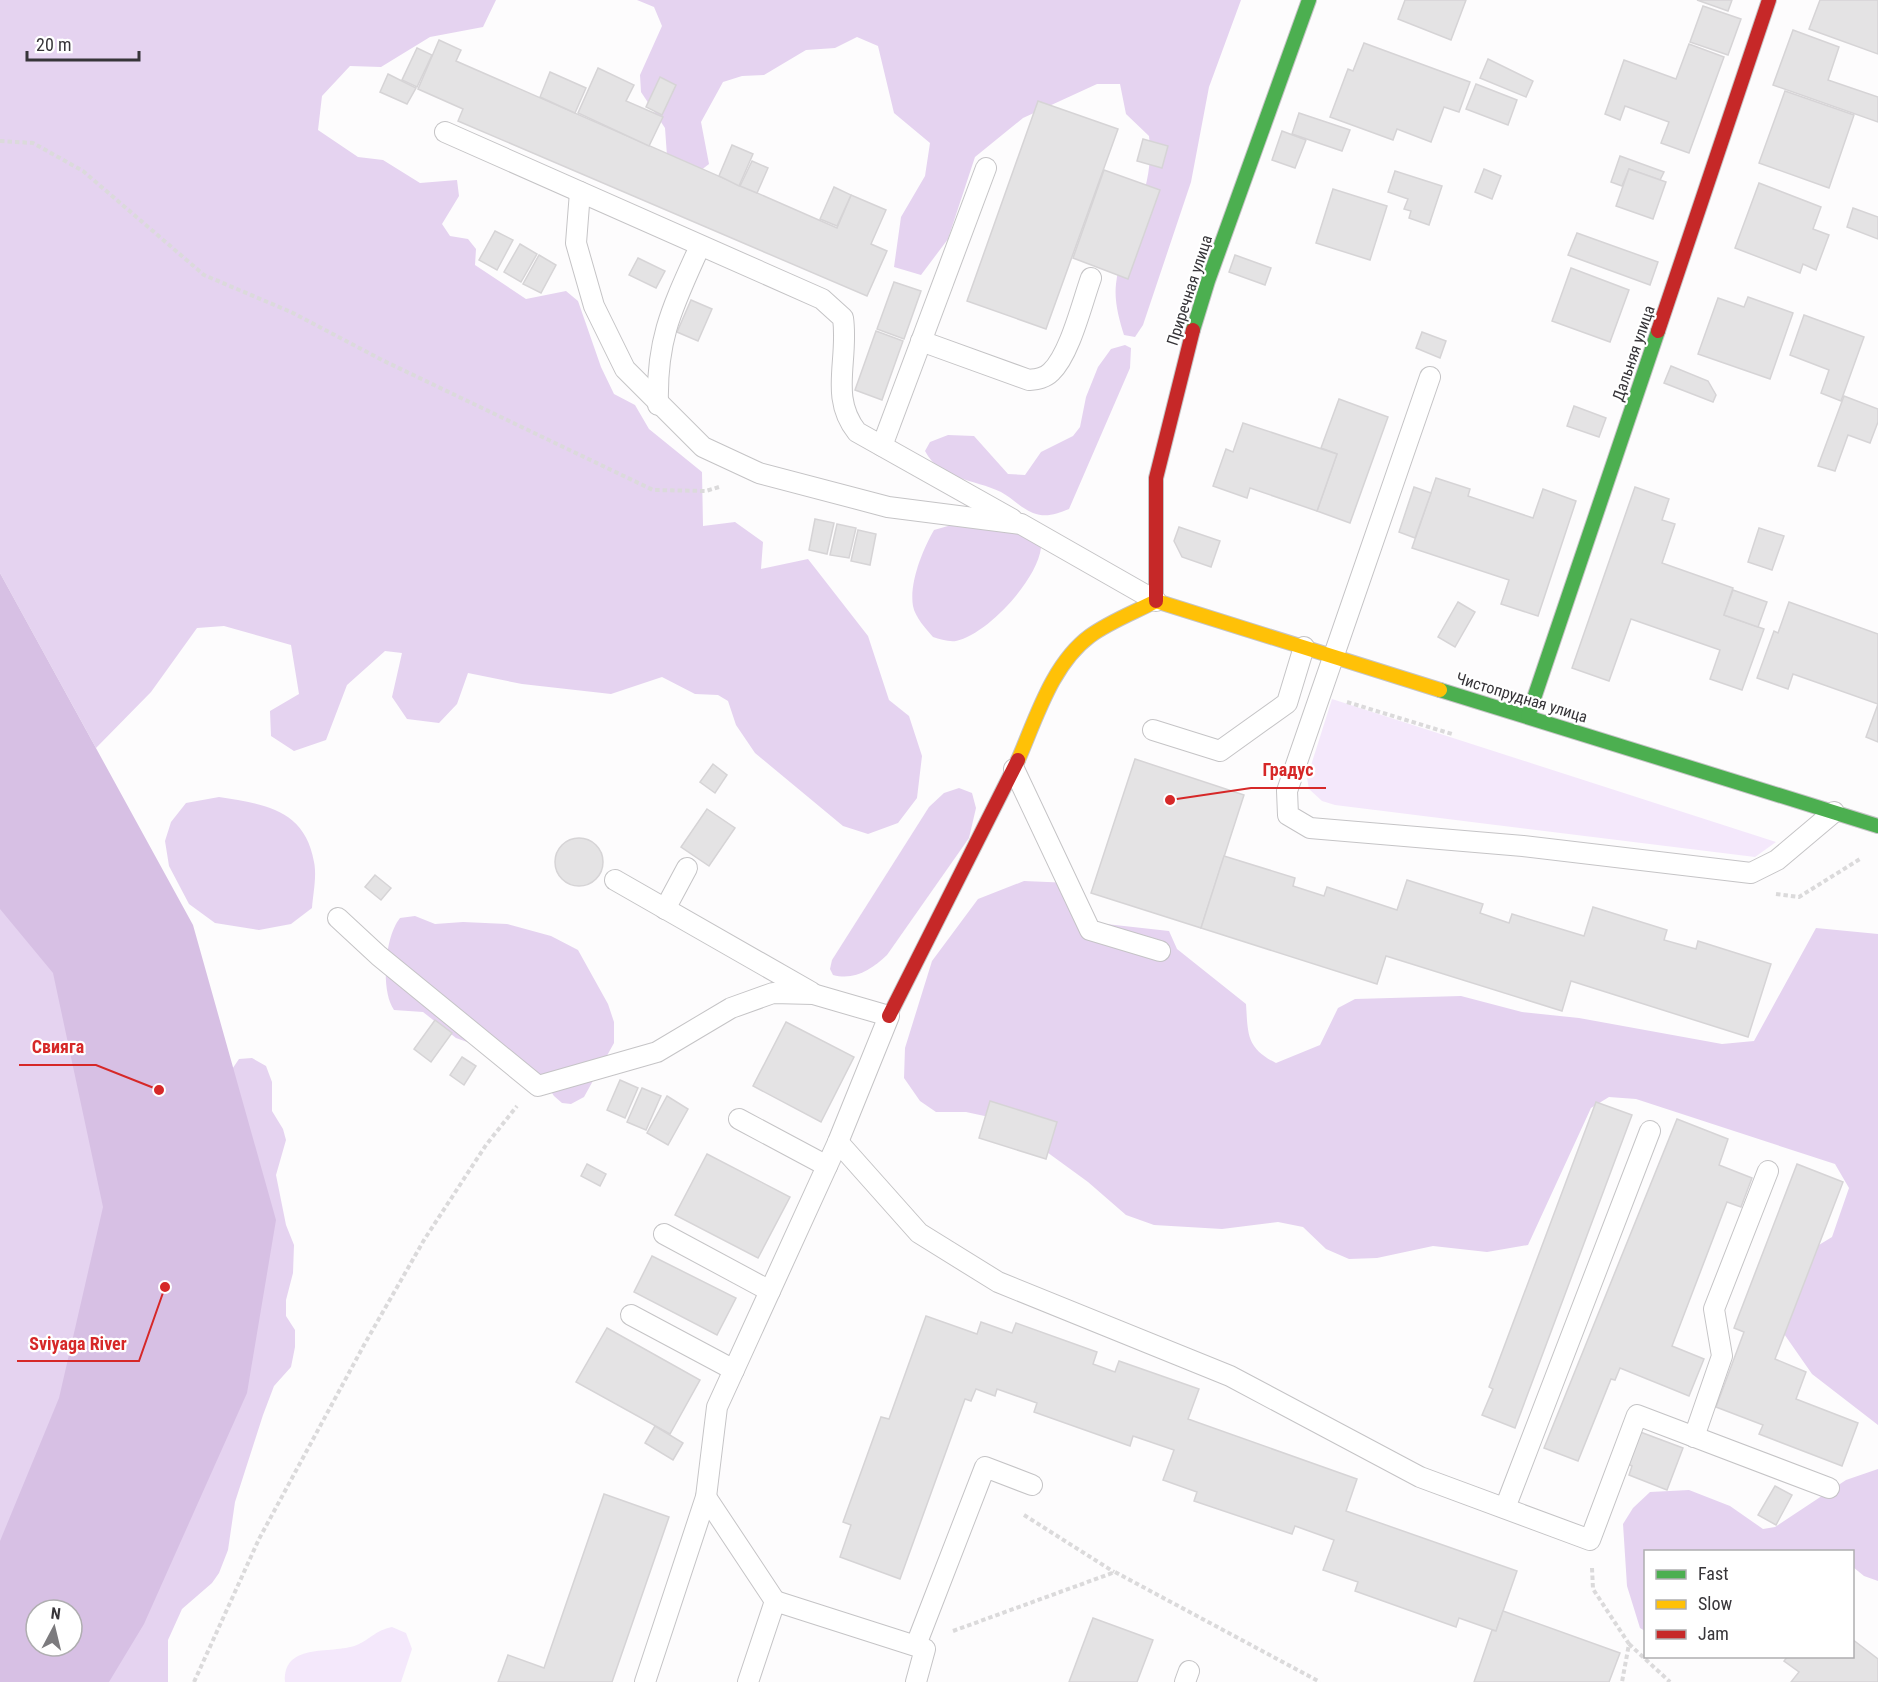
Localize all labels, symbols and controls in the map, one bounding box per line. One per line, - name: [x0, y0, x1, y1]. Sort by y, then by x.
- scale bar: [27, 24, 140, 62]
- text: 20 m: [36, 34, 71, 55]
- street label: Приречная улица: [1163, 233, 1216, 348]
- street label: Дальняя улица: [1608, 303, 1659, 404]
- street label: Чистопрудная улица: [1454, 668, 1590, 726]
- callout: Градус: [1251, 752, 1326, 788]
- text: Градус: [1262, 759, 1314, 780]
- callout: Свияга: [19, 1029, 96, 1065]
- text: Свияга: [32, 1036, 84, 1057]
- callout: Sviyaga River: [17, 1325, 139, 1361]
- text: Sviyaga River: [29, 1333, 127, 1354]
- legend: [1644, 1550, 1854, 1658]
- text: Fast: [1698, 1563, 1729, 1584]
- text: Slow: [1698, 1593, 1733, 1614]
- north arrow: [24, 1598, 84, 1658]
- text: N: [50, 1604, 62, 1624]
- text: Jam: [1698, 1623, 1729, 1644]

